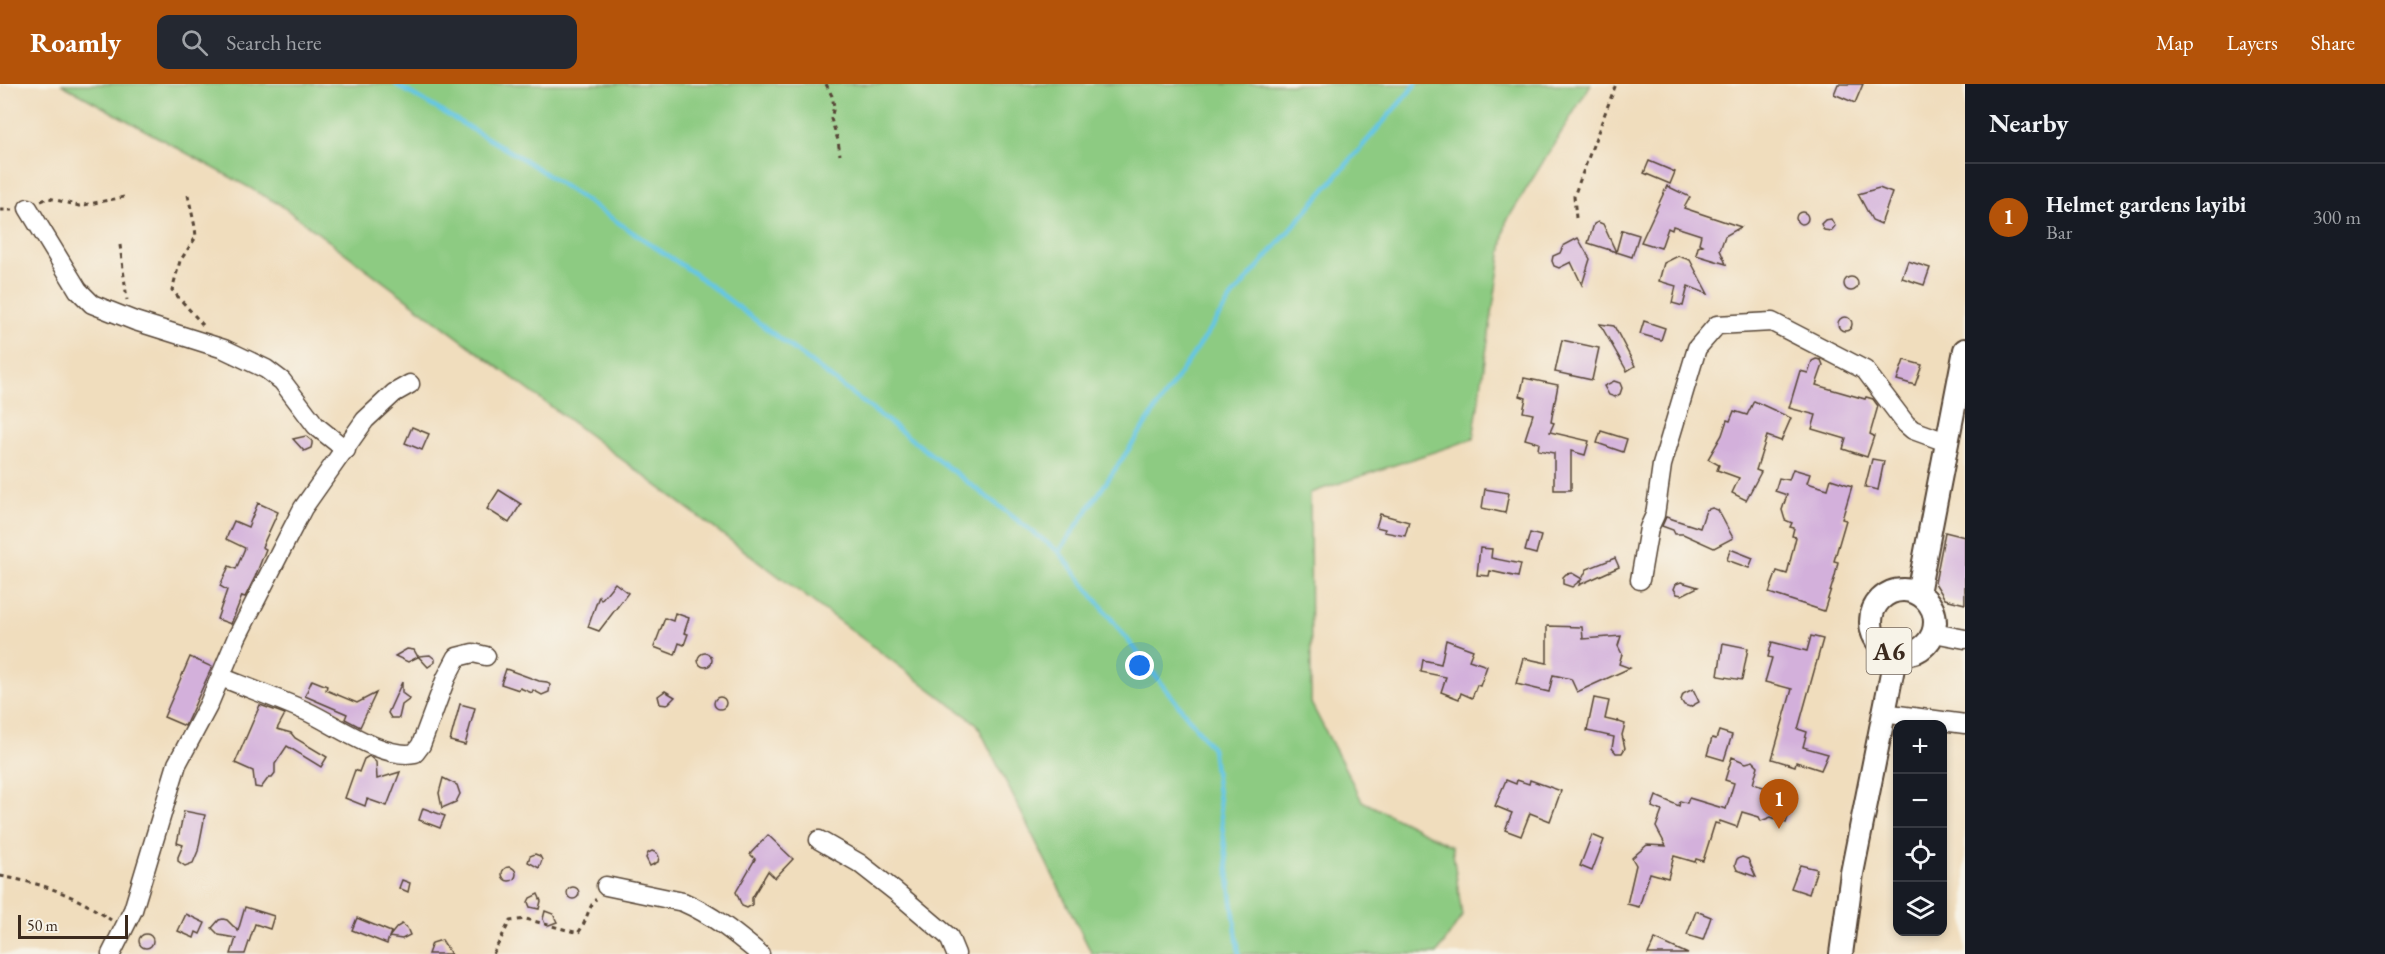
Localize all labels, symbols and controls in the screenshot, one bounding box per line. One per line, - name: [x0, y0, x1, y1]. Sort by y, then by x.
- search box: [157, 15, 577, 69]
- text: Roamly: [30, 24, 121, 60]
- icon: search: [178, 26, 211, 59]
- text: Search here: [226, 28, 322, 57]
- text: Map: [2156, 29, 2194, 56]
- text: Layers: [2227, 29, 2278, 56]
- text: Share: [2311, 29, 2355, 56]
- text: Nearby: [1989, 106, 2069, 140]
- text: Helmet gardens layibi: [2046, 190, 2246, 219]
- text: 1: [2003, 204, 2014, 230]
- text: 300 m: [2313, 204, 2361, 230]
- text: Bar: [2046, 219, 2072, 245]
- road number: A6: [1866, 628, 1912, 674]
- your location: [1125, 651, 1154, 680]
- map controls: [1893, 720, 1947, 936]
- button: +: [1893, 720, 1947, 774]
- button: −: [1893, 774, 1947, 828]
- pin: 1: [1760, 780, 1798, 829]
- button: locate: [1893, 828, 1947, 882]
- button: layers: [1893, 882, 1947, 936]
- scale bar: [18, 912, 128, 940]
- text: 50 m: [27, 915, 58, 936]

